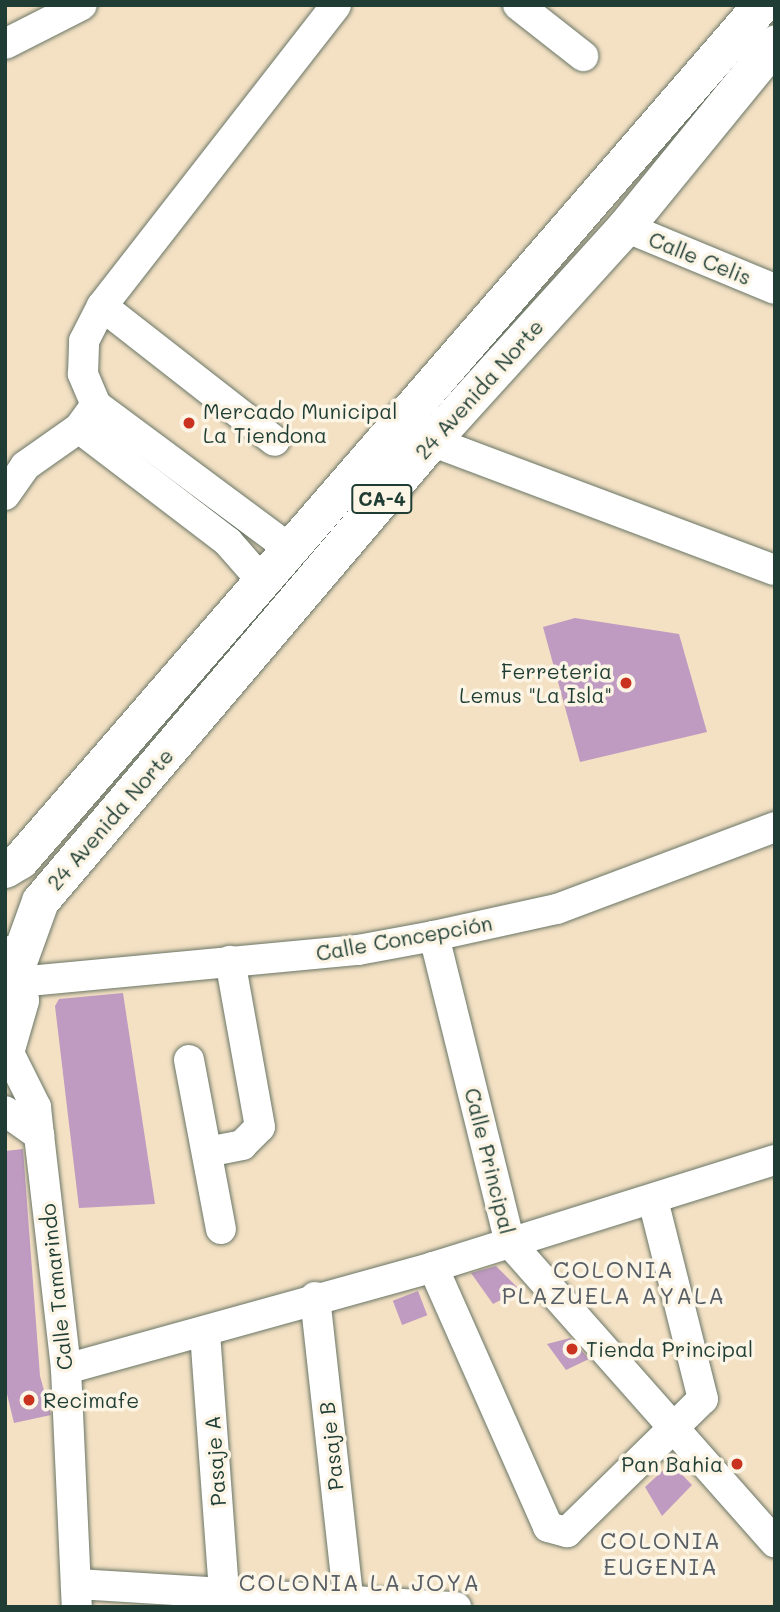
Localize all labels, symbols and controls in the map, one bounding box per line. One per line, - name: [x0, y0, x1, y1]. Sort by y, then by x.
- street label: Calle Celis: [645, 226, 755, 290]
- street label: 24 Avenida Norte: [410, 314, 548, 464]
- place label: Mercado Municipal La Tiendona: [203, 398, 398, 448]
- marker: Mercado Municipal La Tiendona: [181, 415, 197, 431]
- road number: CA-4: [350, 484, 414, 514]
- place label: Ferreteria Lemus "La Isla": [459, 658, 612, 708]
- marker: Ferreteria Lemus "La Isla": [618, 675, 634, 691]
- street label: 24 Avenida Norte: [42, 743, 178, 895]
- street label: Calle Concepción: [314, 910, 494, 966]
- street label: Calle Principal: [460, 1085, 520, 1237]
- street label: Calle Tamarindo: [35, 1202, 77, 1372]
- district label: COLONIA PLAZUELA AYALA: [504, 1255, 724, 1309]
- place label: Tienda Principal: [586, 1336, 753, 1362]
- marker: Tienda Principal: [564, 1341, 580, 1357]
- place label: Recimafe: [43, 1387, 139, 1413]
- marker: Recimafe: [21, 1392, 37, 1408]
- street label: Pasaje B: [314, 1400, 348, 1492]
- street label: Pasaje A: [199, 1415, 231, 1507]
- place label: Pan Bahia: [621, 1451, 723, 1477]
- marker: Pan Bahia: [729, 1456, 745, 1472]
- district label: COLONIA EUGENIA: [601, 1526, 721, 1580]
- district label: COLONIA LA JOYA: [241, 1568, 479, 1596]

